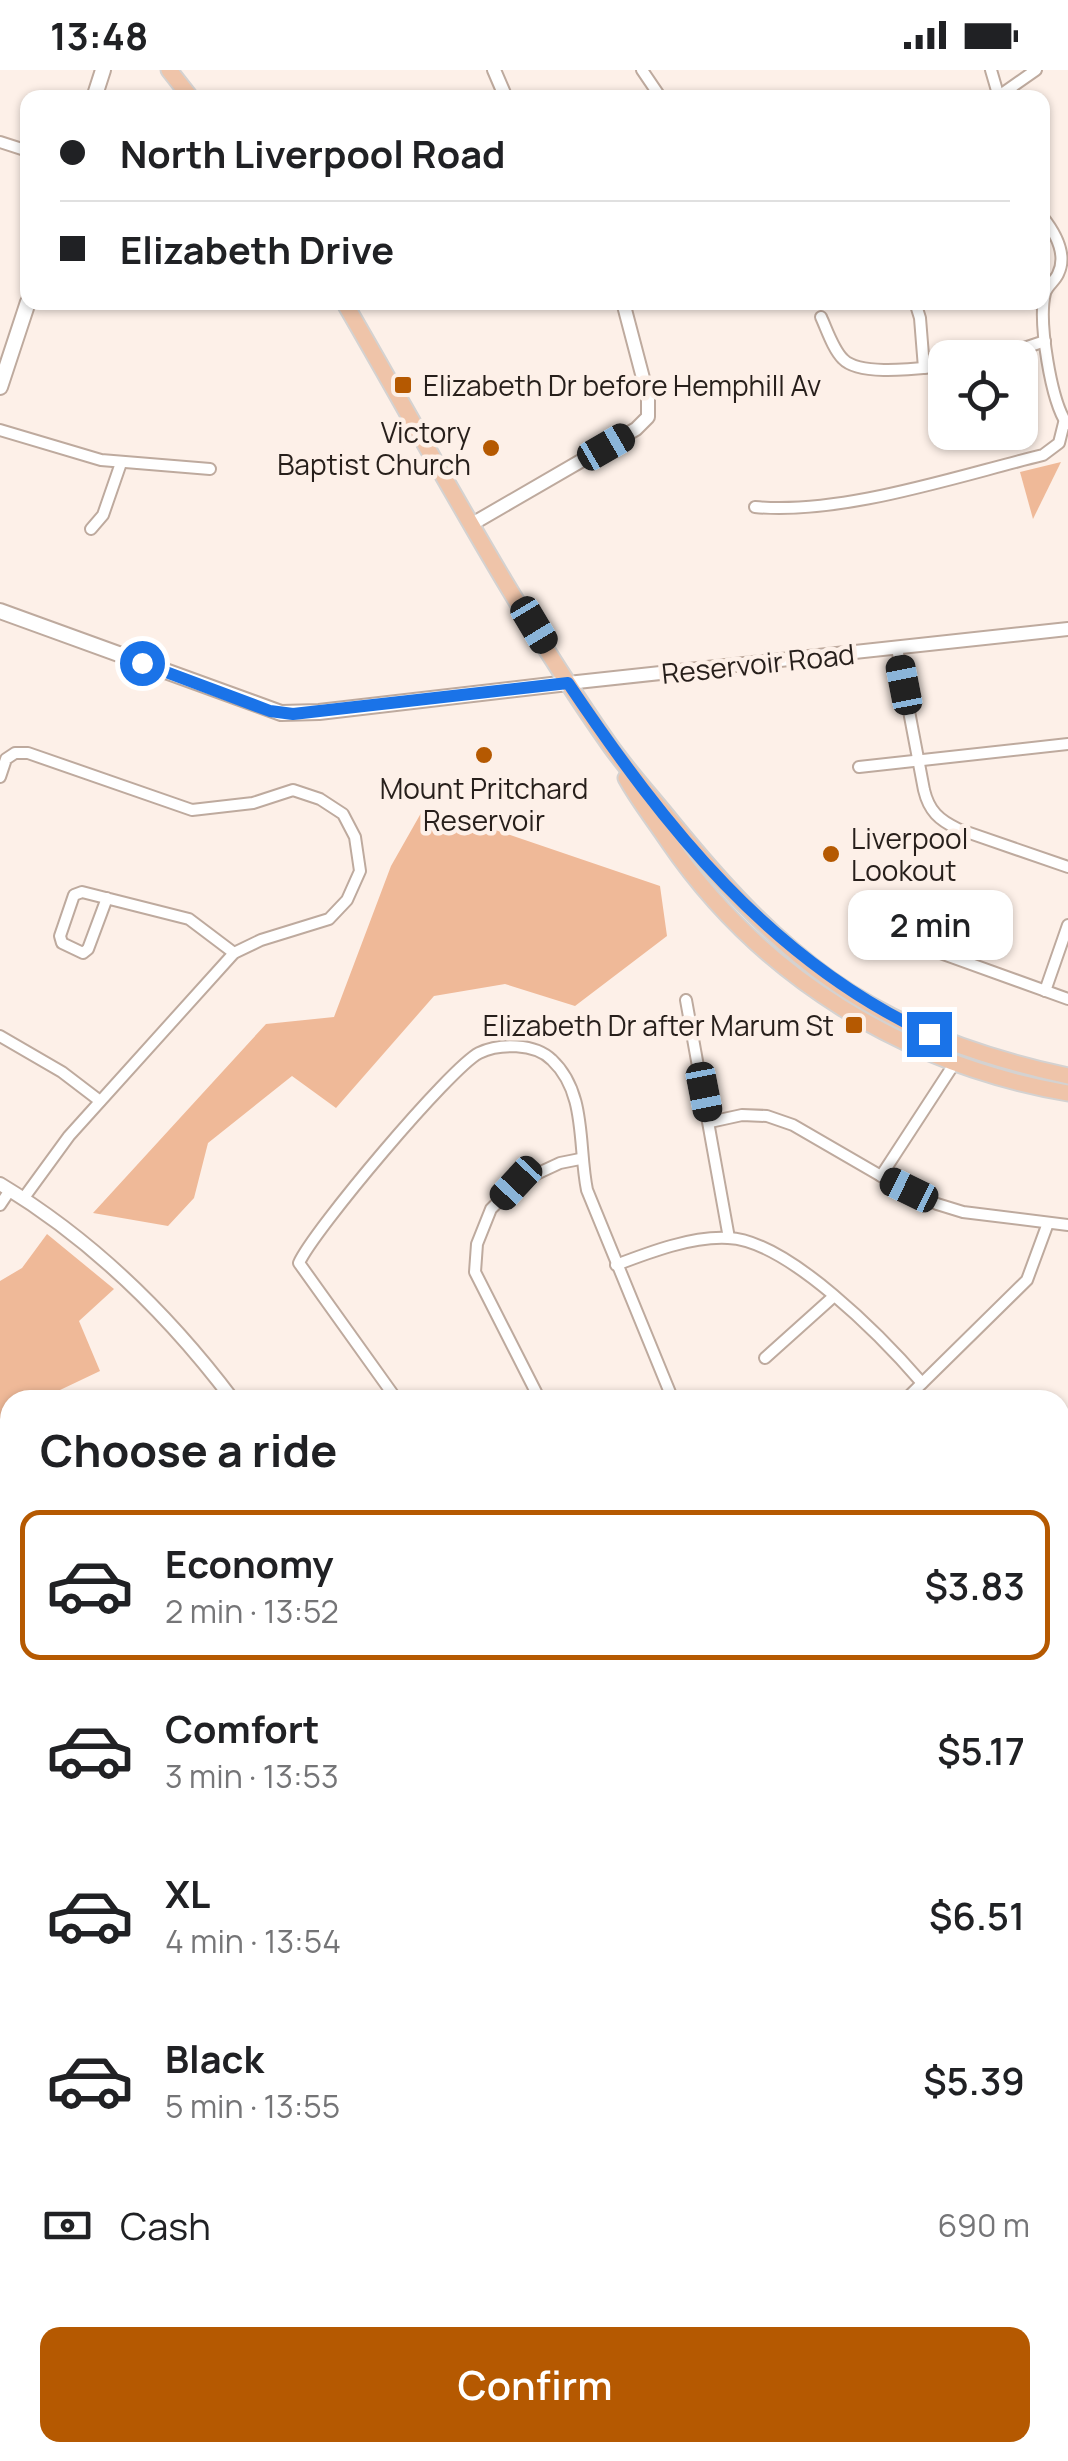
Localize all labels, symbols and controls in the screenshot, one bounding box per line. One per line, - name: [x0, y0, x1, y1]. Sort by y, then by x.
- text: 13:48: [50, 9, 148, 61]
- text: North Liverpool Road: [120, 127, 506, 179]
- text: Elizabeth Drive: [120, 223, 394, 275]
- map controls: [928, 340, 1038, 450]
- button: locate: [928, 340, 1038, 450]
- place label: Elizabeth Dr before Hemphill Av: [423, 366, 821, 404]
- marker: Elizabeth Dr before Hemphill Av: [392, 374, 414, 396]
- place label: Victory Baptist Church: [277, 413, 471, 483]
- car: [573, 419, 639, 475]
- marker: Victory Baptist Church: [480, 437, 502, 459]
- car: [506, 592, 562, 658]
- street label: Reservoir Road: [660, 634, 856, 692]
- route start: [120, 641, 165, 686]
- car: [884, 653, 924, 717]
- marker: Mount Pritchard Reservoir: [473, 744, 495, 766]
- place label: Mount Pritchard Reservoir: [380, 769, 588, 839]
- place label: Liverpool Lookout: [851, 819, 968, 889]
- marker: Liverpool Lookout: [820, 843, 842, 865]
- callout: 2 min: [846, 889, 1012, 959]
- text: 2 min: [890, 903, 971, 947]
- place label: Elizabeth Dr after Marum St: [483, 1006, 834, 1044]
- route end: [907, 1012, 952, 1057]
- marker: Elizabeth Dr after Marum St: [843, 1014, 865, 1036]
- car: [684, 1060, 724, 1124]
- car: [485, 1151, 547, 1215]
- car: [875, 1163, 943, 1217]
- text: Choose a ride: [40, 1419, 337, 1481]
- text: Economy: [165, 1537, 334, 1589]
- icon: car: [45, 1540, 135, 1630]
- text: $3.83: [924, 1559, 1025, 1611]
- text: 2 min · 13:52: [165, 1589, 339, 1633]
- text: Comfort: [165, 1702, 319, 1754]
- icon: car: [45, 1705, 135, 1795]
- text: $5.17: [937, 1724, 1025, 1776]
- text: 3 min · 13:53: [165, 1754, 339, 1798]
- text: XL: [165, 1867, 210, 1919]
- icon: car: [45, 1870, 135, 1960]
- text: $6.51: [929, 1889, 1025, 1941]
- text: 4 min · 13:54: [165, 1919, 341, 1963]
- text: Black: [165, 2032, 264, 2084]
- icon: car: [45, 2035, 135, 2125]
- text: $5.39: [923, 2054, 1025, 2106]
- text: 5 min · 13:55: [165, 2084, 340, 2128]
- icon: cash: [40, 2198, 95, 2253]
- text: Cash: [120, 2199, 211, 2251]
- text: 690 m: [938, 2203, 1030, 2247]
- button: Confirm: [40, 2327, 1030, 2442]

